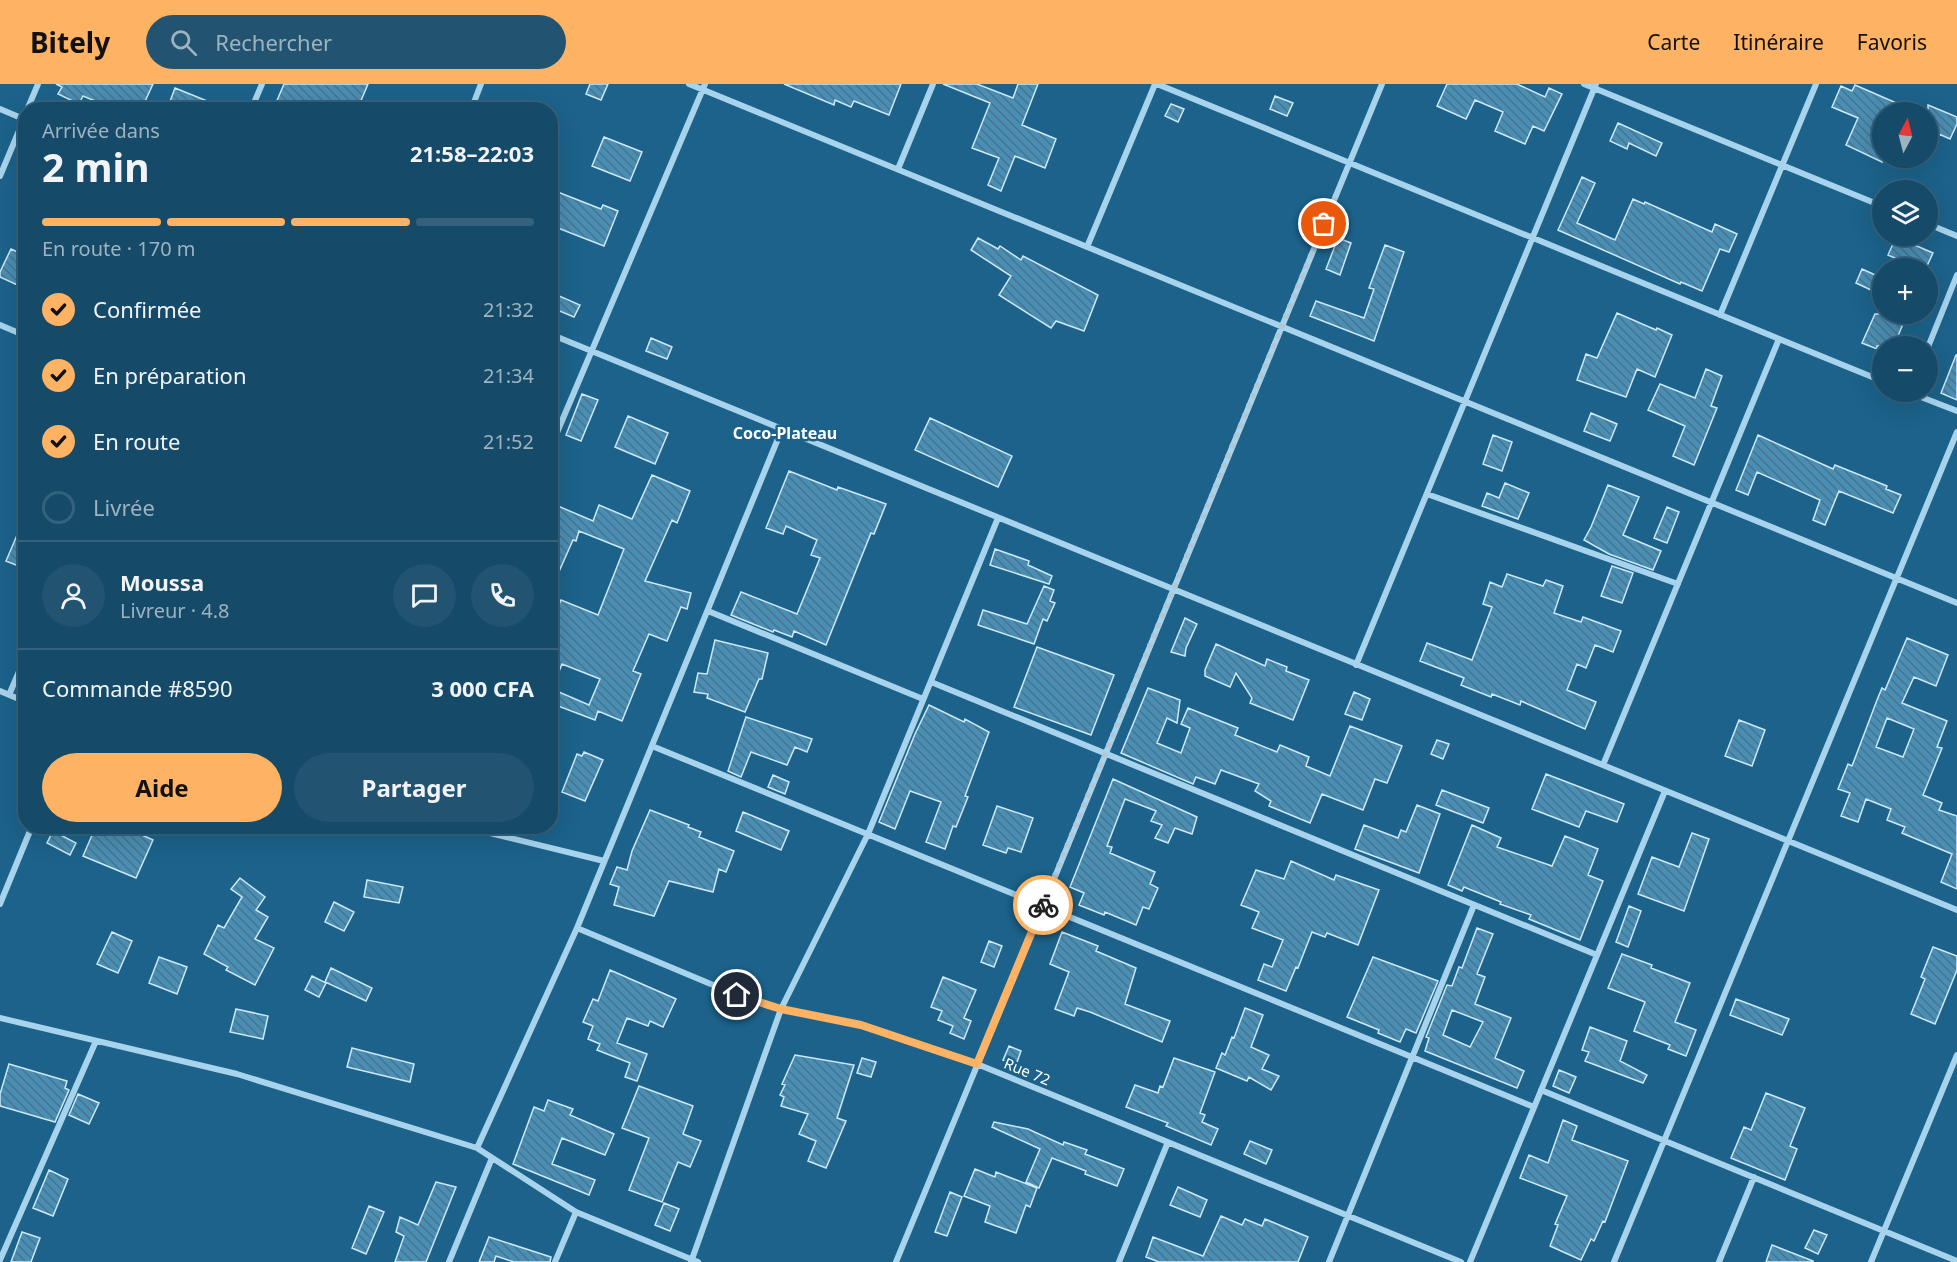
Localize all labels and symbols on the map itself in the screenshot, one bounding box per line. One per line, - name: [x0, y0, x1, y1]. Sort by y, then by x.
- north arrow: [1872, 102, 1938, 168]
- pin: [1298, 198, 1349, 249]
- district label: Coco-Plateau: [733, 422, 837, 444]
- courier: [1013, 875, 1073, 935]
- pin: [711, 969, 762, 1020]
- street label: Rue 72: [1001, 1053, 1053, 1089]

